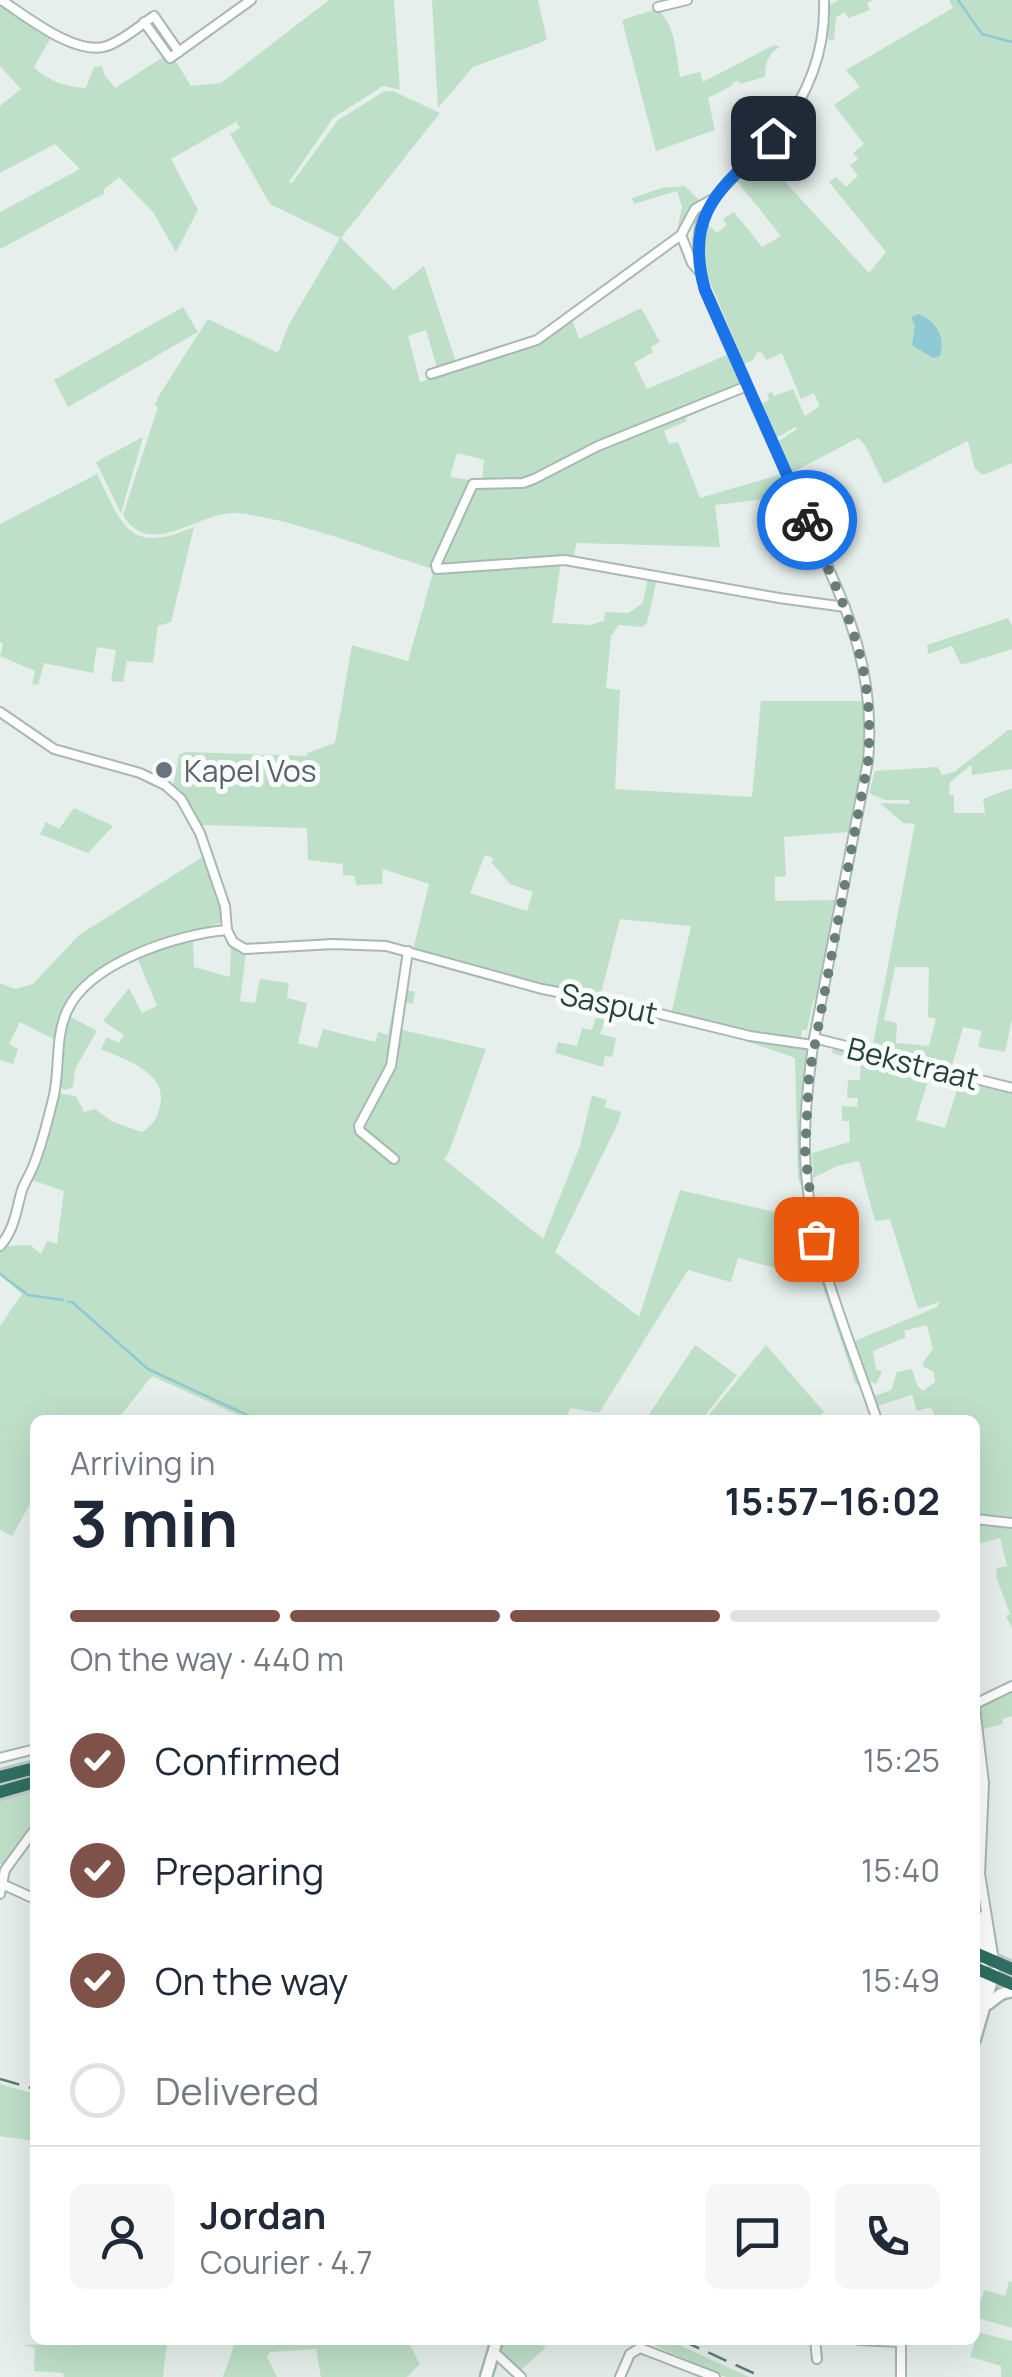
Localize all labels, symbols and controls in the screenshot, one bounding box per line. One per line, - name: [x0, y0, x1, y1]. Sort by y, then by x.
- pin: [731, 96, 816, 181]
- icon: home: [746, 111, 801, 166]
- courier: [757, 470, 857, 570]
- icon: bike: [780, 493, 835, 548]
- place label: Kapel Vos: [184, 750, 316, 791]
- marker: Kapel Vos: [153, 759, 175, 781]
- street label: Sasput: [557, 973, 661, 1033]
- street label: Bekstraat: [843, 1027, 983, 1099]
- pin: [774, 1197, 859, 1282]
- icon: bag: [789, 1212, 844, 1267]
- text: Arriving in: [70, 1441, 215, 1485]
- text: 15:57–16:02: [724, 1474, 940, 1526]
- text: 3 min: [70, 1478, 238, 1567]
- text: On the way · 440 m: [70, 1637, 344, 1681]
- icon: check: [70, 1733, 125, 1788]
- text: Confirmed: [155, 1734, 341, 1786]
- text: 15:25: [863, 1738, 940, 1782]
- icon: check: [70, 1843, 125, 1898]
- text: Preparing: [155, 1844, 324, 1896]
- text: 15:40: [861, 1848, 940, 1892]
- icon: check: [70, 1953, 125, 2008]
- text: On the way: [155, 1954, 348, 2006]
- text: 15:49: [861, 1958, 940, 2002]
- text: Delivered: [155, 2064, 319, 2116]
- button: person: [70, 2184, 175, 2289]
- button: chat: [705, 2184, 810, 2289]
- button: phone: [835, 2184, 940, 2289]
- text: Jordan: [200, 2188, 326, 2240]
- text: Courier · 4.7: [200, 2240, 373, 2284]

